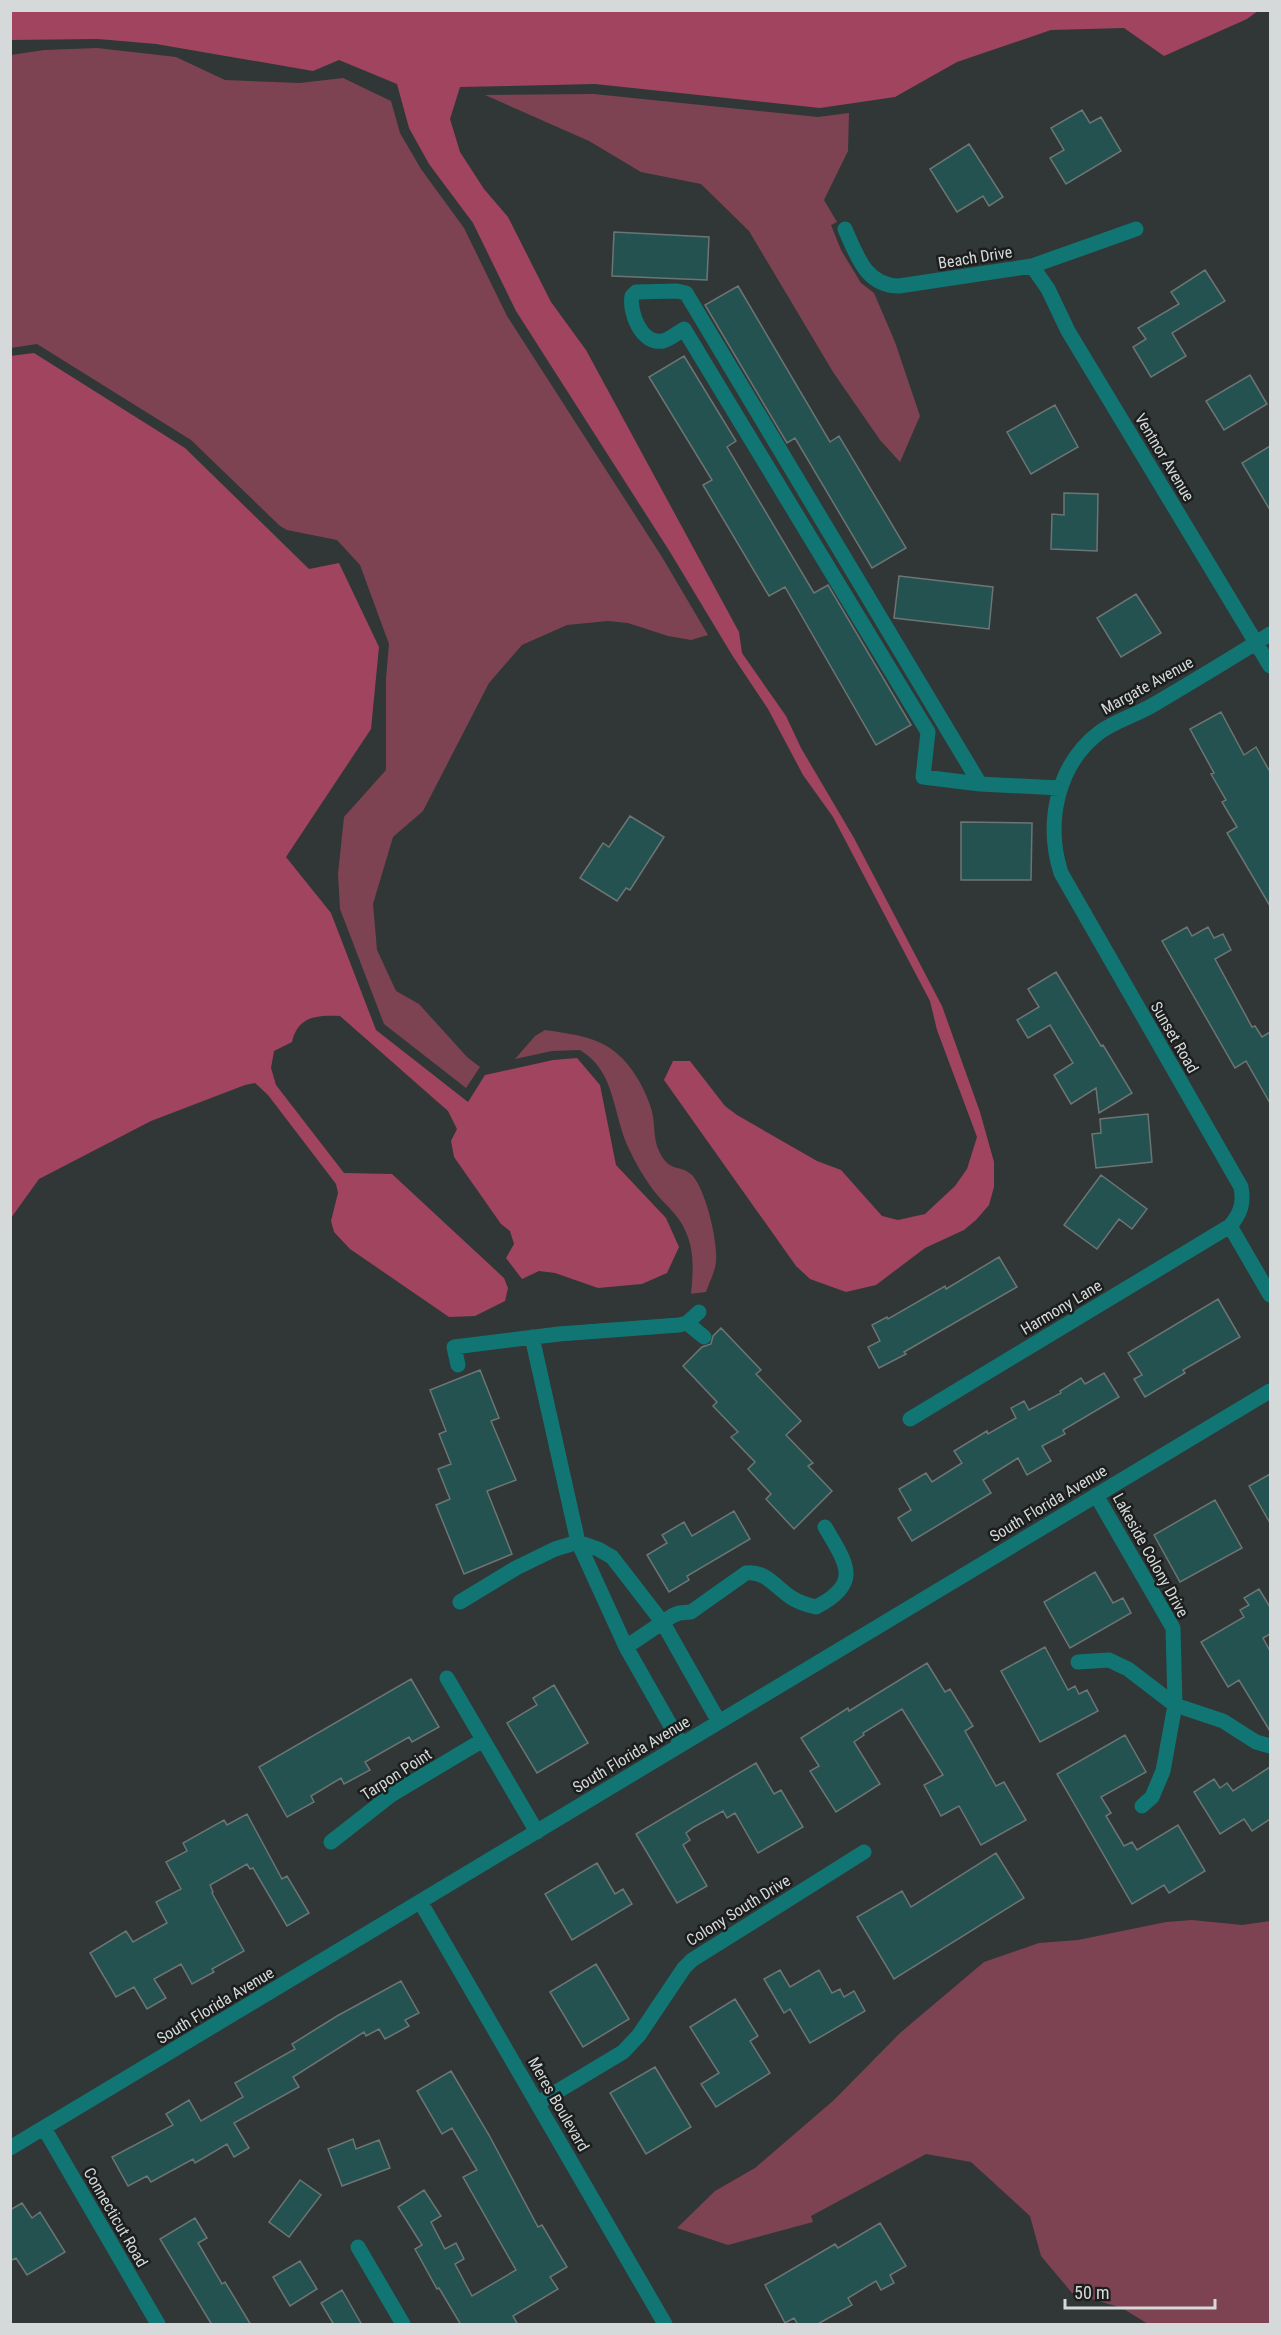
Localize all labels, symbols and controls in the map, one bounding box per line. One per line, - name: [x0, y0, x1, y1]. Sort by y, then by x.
- street label: Beach Drive: [937, 242, 1013, 273]
- street label: Ventnor Avenue: [1131, 410, 1198, 505]
- street label: Margate Avenue: [1098, 652, 1196, 718]
- street label: Sunset Road: [1147, 998, 1203, 1076]
- street label: Harmony Lane: [1017, 1276, 1105, 1339]
- street label: South Florida Avenue: [986, 1461, 1110, 1546]
- street label: Lakeside Colony Drive: [1109, 1490, 1192, 1621]
- street label: South Florida Avenue: [569, 1712, 693, 1797]
- street label: Tarpon Point: [357, 1744, 435, 1804]
- street label: Colony South Drive: [683, 1871, 794, 1950]
- street label: South Florida Avenue: [153, 1963, 277, 2048]
- street label: Meres Boulevard: [524, 2054, 593, 2155]
- street label: Connecticut Road: [79, 2164, 152, 2270]
- scale bar: [1065, 2272, 1215, 2310]
- text: 50 m: [1074, 2282, 1109, 2303]

